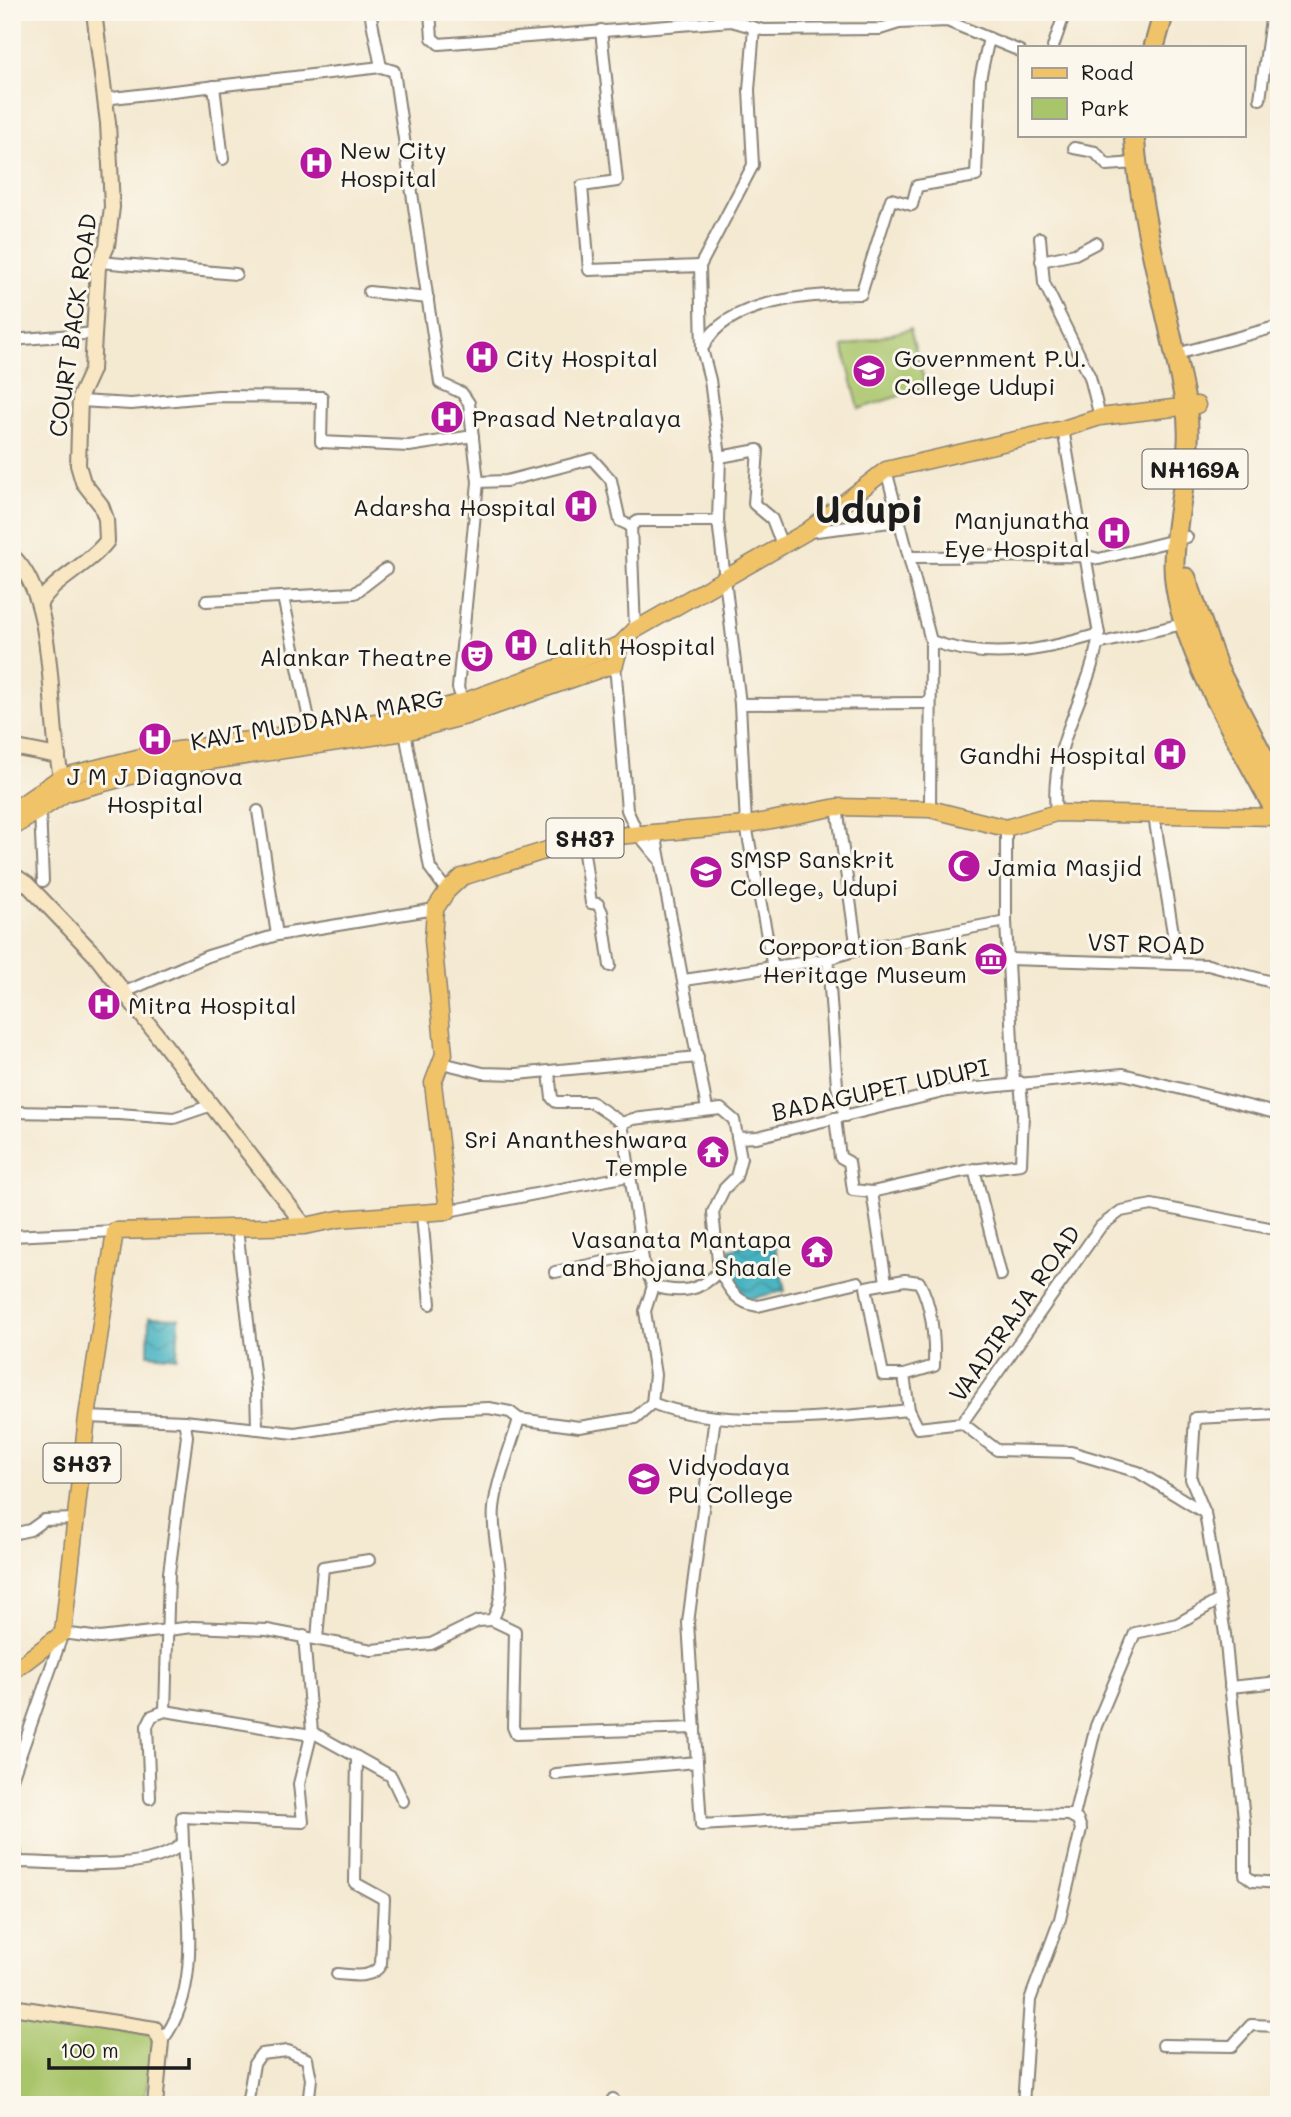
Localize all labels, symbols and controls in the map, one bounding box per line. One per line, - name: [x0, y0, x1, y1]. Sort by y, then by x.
- legend: [1018, 46, 1246, 136]
- text: Road: [1081, 58, 1133, 85]
- text: Park: [1081, 94, 1129, 121]
- place label: New City Hospital: [340, 134, 446, 193]
- hospital icon: New City Hospital: [297, 144, 335, 182]
- street label: COURT BACK ROAD: [41, 211, 103, 439]
- hospital icon: City Hospital: [463, 338, 501, 376]
- place label: City Hospital: [506, 342, 658, 373]
- place label: Government P.U. College Udupi: [894, 342, 1087, 401]
- school or university icon: Government P.U. College Udupi: [850, 352, 888, 390]
- hospital icon: Prasad Netralaya: [428, 398, 466, 436]
- place label: Prasad Netralaya: [472, 402, 682, 433]
- road number: NH169A: [1142, 449, 1248, 489]
- district label: Udupi: [814, 483, 924, 533]
- hospital icon: Adarsha Hospital: [562, 487, 600, 525]
- place label: Adarsha Hospital: [353, 491, 556, 522]
- place label: Manjunatha Eye Hospital: [944, 504, 1090, 563]
- hospital icon: Manjunatha Eye Hospital: [1095, 514, 1133, 552]
- hospital icon: Lalith Hospital: [502, 626, 540, 664]
- place label: Lalith Hospital: [546, 630, 715, 661]
- theatre icon: Alankar Theatre: [458, 637, 496, 675]
- place label: Alankar Theatre: [260, 641, 452, 672]
- street label: KAVI MUDDANA MARG: [188, 681, 446, 757]
- hospital icon: J M J Diagnova Hospital: [136, 720, 174, 758]
- hospital icon: Gandhi Hospital: [1151, 735, 1189, 773]
- place label: Gandhi Hospital: [959, 739, 1146, 770]
- place label: J M J Diagnova Hospital: [67, 760, 243, 819]
- road number: SH37: [546, 818, 624, 858]
- place label: SMSP Sanskrit College, Udupi: [730, 843, 898, 902]
- mosque icon: Jamia Masjid: [945, 847, 983, 885]
- place label: Jamia Masjid: [988, 851, 1142, 882]
- school or university icon: SMSP Sanskrit College, Udupi: [687, 853, 725, 891]
- street label: VST ROAD: [1087, 925, 1205, 961]
- place label: Corporation Bank Heritage Museum: [759, 930, 967, 989]
- museum icon: Corporation Bank Heritage Museum: [972, 940, 1010, 978]
- hospital icon: Mitra Hospital: [85, 985, 123, 1023]
- place label: Mitra Hospital: [128, 989, 296, 1020]
- street label: BADAGUPET UDUPI: [768, 1051, 992, 1127]
- place label: Sri Anantheshwara Temple: [465, 1123, 688, 1182]
- temple icon: Sri Anantheshwara Temple: [694, 1133, 732, 1171]
- street label: VAADIRAJA ROAD: [941, 1219, 1087, 1407]
- place label: Vasanata Mantapa and Bhojana Shaale: [561, 1223, 792, 1282]
- temple icon: Vasanata Mantapa and Bhojana Shaale: [798, 1233, 836, 1271]
- road number: SH37: [43, 1444, 120, 1482]
- place label: Vidyodaya PU College: [668, 1450, 793, 1509]
- school or university icon: Vidyodaya PU College: [625, 1460, 663, 1498]
- scale bar: [49, 2026, 189, 2070]
- text: 100 m: [60, 2036, 119, 2063]

